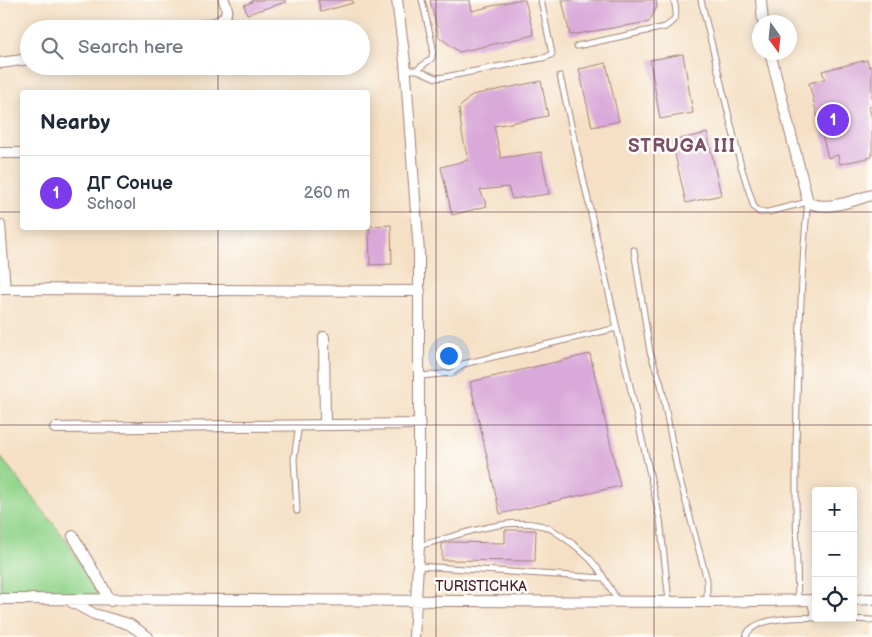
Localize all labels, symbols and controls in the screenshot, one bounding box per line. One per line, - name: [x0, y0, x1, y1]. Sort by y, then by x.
- north arrow: [752, 15, 797, 60]
- search box: [20, 20, 370, 75]
- icon: search: [38, 34, 66, 62]
- text: Search here: [78, 36, 183, 59]
- pin: 1: [817, 101, 849, 139]
- text: Nearby: [40, 110, 110, 135]
- district label: STRUGA III: [628, 135, 736, 158]
- text: ДГ Сонце: [87, 172, 173, 195]
- text: 1: [53, 184, 59, 203]
- text: 260 m: [304, 184, 350, 203]
- text: School: [87, 195, 136, 214]
- your location: [436, 343, 462, 369]
- map controls: [812, 487, 857, 622]
- button: +: [812, 487, 857, 532]
- button: −: [812, 532, 857, 577]
- button: locate: [812, 577, 857, 622]
- street label: TURISTICHKA: [435, 578, 527, 595]

